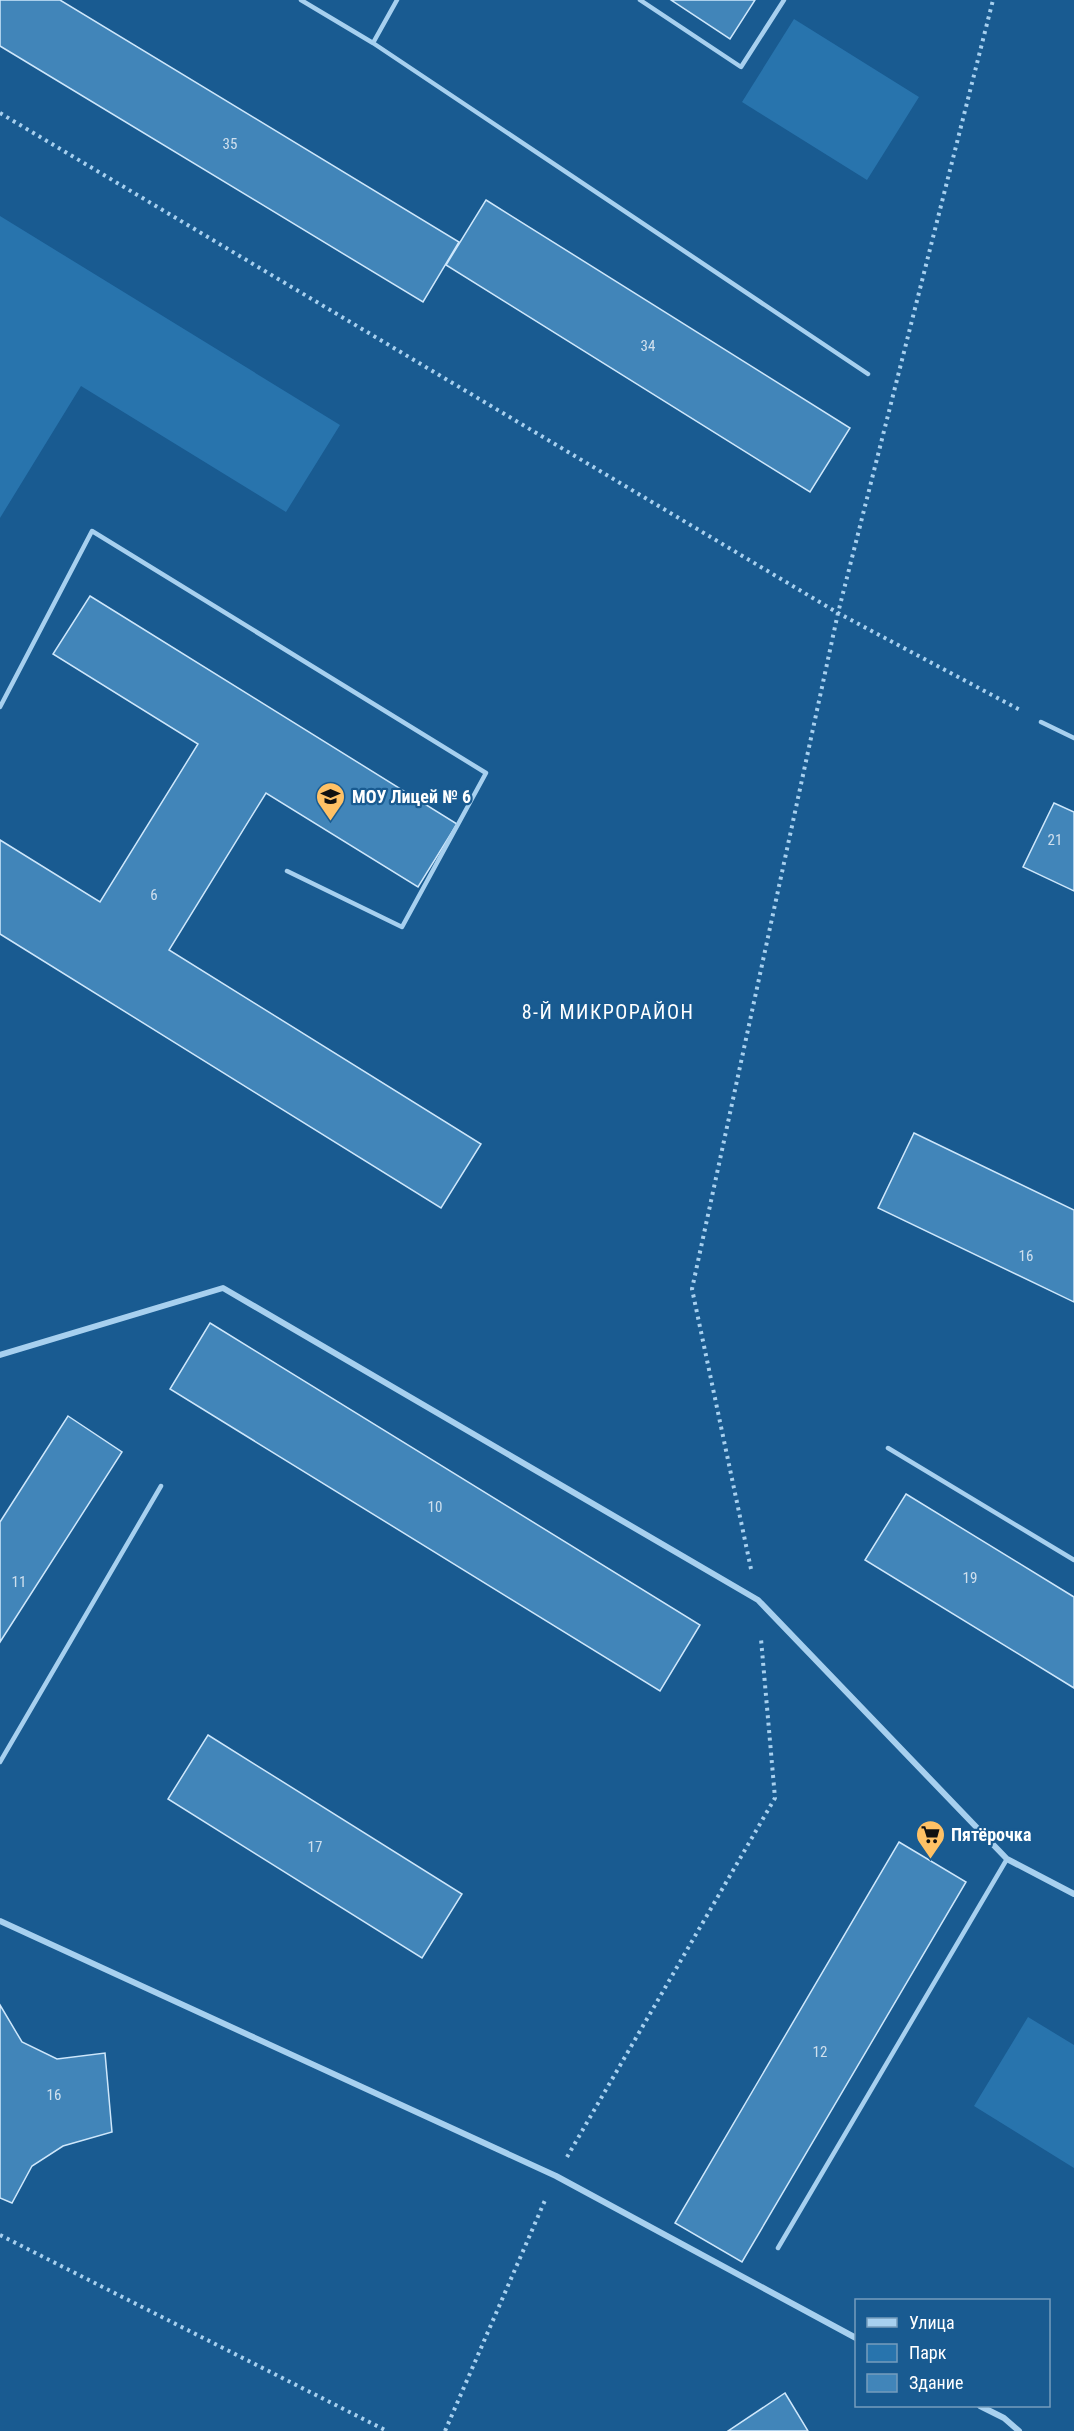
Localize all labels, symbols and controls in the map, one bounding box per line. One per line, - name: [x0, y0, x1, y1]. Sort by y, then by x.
- house number: 35: [223, 135, 237, 153]
- house number: 34: [641, 337, 655, 355]
- school or university icon: МОУ Лицей № 6: [315, 780, 347, 822]
- place label: МОУ Лицей № 6: [352, 786, 471, 807]
- house number: 21: [1048, 831, 1062, 849]
- house number: 6: [150, 886, 158, 904]
- district label: 8-Й МИКРОРАЙОН: [522, 1000, 694, 1024]
- house number: 16: [1019, 1247, 1033, 1265]
- house number: 10: [428, 1498, 442, 1516]
- house number: 19: [963, 1569, 977, 1587]
- house number: 11: [12, 1573, 26, 1591]
- supermarket icon: Пятёрочка: [914, 1818, 946, 1860]
- place label: Пятёрочка: [951, 1824, 1031, 1845]
- house number: 17: [308, 1838, 322, 1856]
- house number: 12: [813, 2043, 827, 2061]
- house number: 16: [47, 2086, 61, 2104]
- legend: [855, 2299, 1050, 2407]
- text: Улица: [909, 2312, 955, 2333]
- text: Парк: [909, 2342, 947, 2363]
- text: Здание: [909, 2372, 963, 2393]

